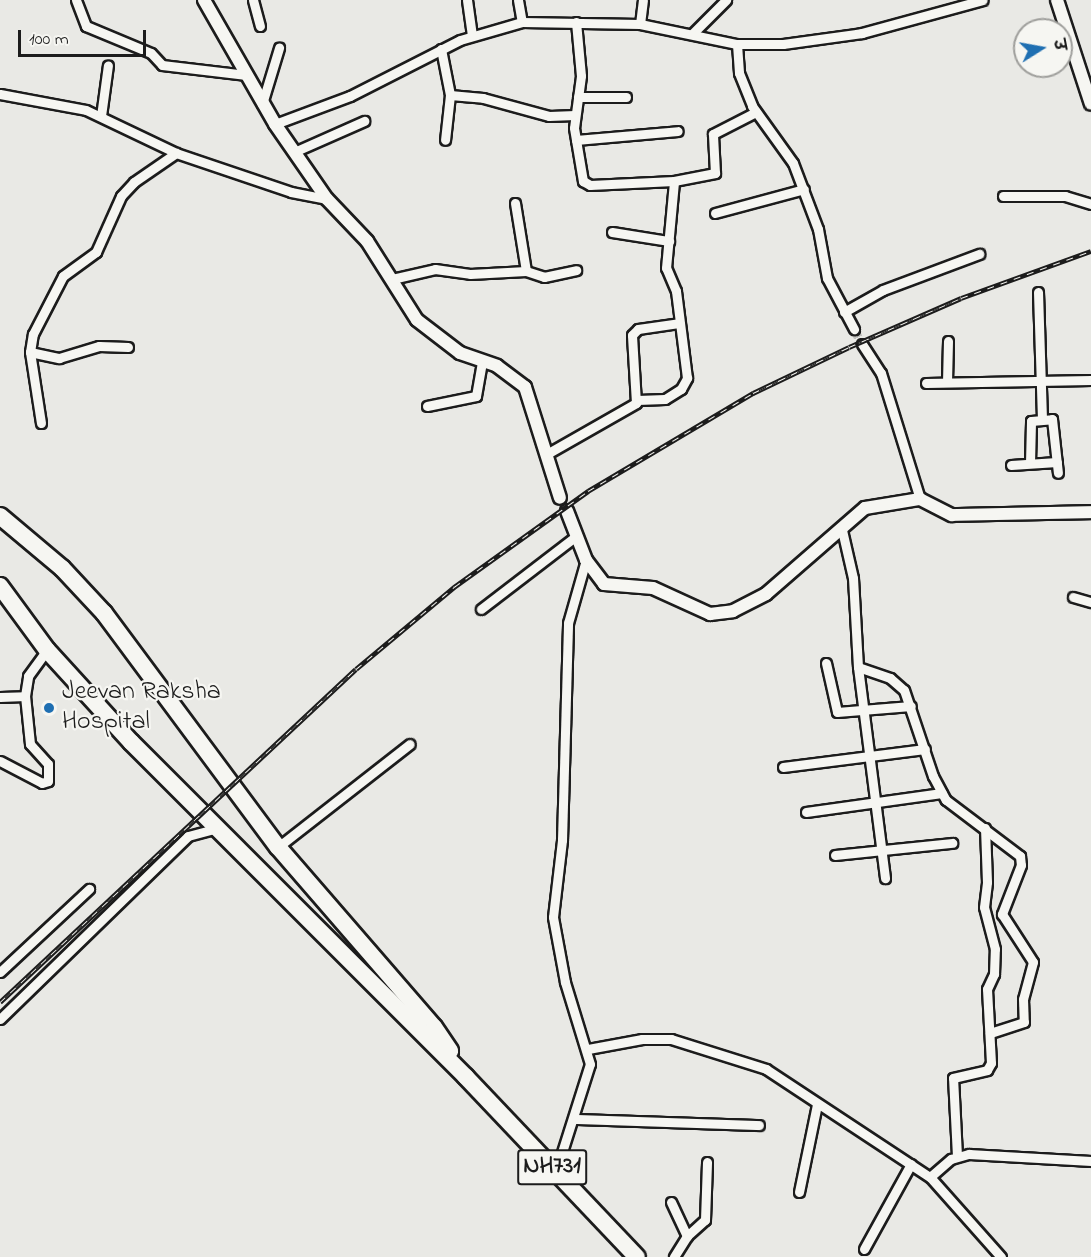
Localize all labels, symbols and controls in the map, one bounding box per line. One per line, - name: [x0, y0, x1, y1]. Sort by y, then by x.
- scale bar: [21, 18, 148, 56]
- north arrow: [1013, 18, 1073, 78]
- text: 100 m: [29, 27, 69, 53]
- text: उ: [1046, 37, 1072, 52]
- place label: Jeevan Raksha Hospital: [62, 677, 221, 738]
- marker: Jeevan Raksha Hospital: [40, 699, 58, 717]
- road number: NH731: [516, 1146, 588, 1188]

